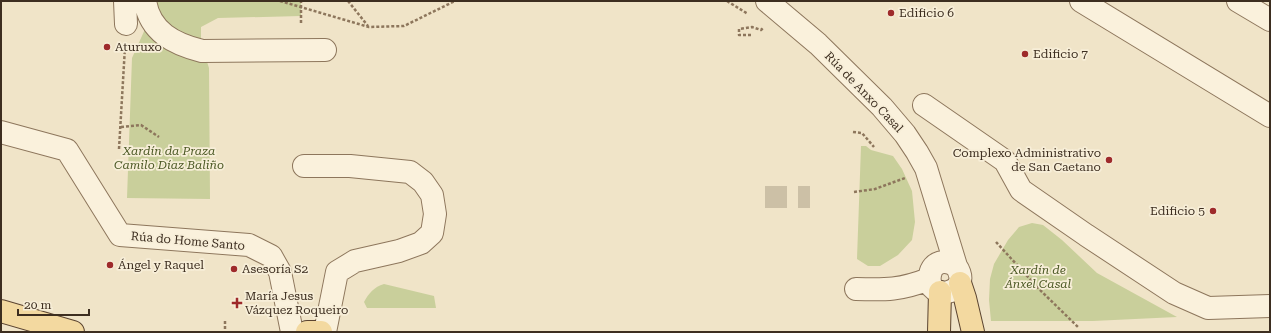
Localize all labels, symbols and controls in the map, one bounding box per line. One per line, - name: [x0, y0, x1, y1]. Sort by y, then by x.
- place label: Edificio 6: [899, 6, 954, 20]
- marker: Edificio 6: [886, 8, 896, 18]
- place label: Aturuxo: [115, 40, 162, 54]
- marker: Aturuxo: [102, 42, 112, 52]
- place label: Edificio 7: [1033, 47, 1088, 61]
- street label: Rúa de Anxo Casal: [822, 49, 906, 135]
- marker: Edificio 7: [1020, 49, 1030, 59]
- park label: Xardín da Praza Camilo Díaz Baliño: [114, 144, 224, 172]
- place label: Complexo Administrativo de San Caetano: [953, 146, 1101, 174]
- marker: Complexo Administrativo de San Caetano: [1104, 155, 1114, 165]
- place label: Edificio 5: [1150, 204, 1205, 218]
- marker: Edificio 5: [1208, 206, 1218, 216]
- street label: Rúa do Home Santo: [130, 229, 246, 253]
- place label: Ángel y Raquel: [118, 258, 204, 272]
- marker: Ángel y Raquel: [105, 260, 115, 270]
- place label: Asesoría S2: [242, 262, 309, 276]
- park label: Xardín de Ánxel Casal: [1004, 263, 1071, 291]
- marker: Asesoría S2: [229, 264, 239, 274]
- place label: María Jesus Vázquez Roqueiro: [245, 289, 348, 317]
- scale bar: [18, 291, 89, 317]
- text: 20 m: [24, 298, 51, 312]
- marker: María Jesus Vázquez Roqueiro: [232, 298, 242, 308]

